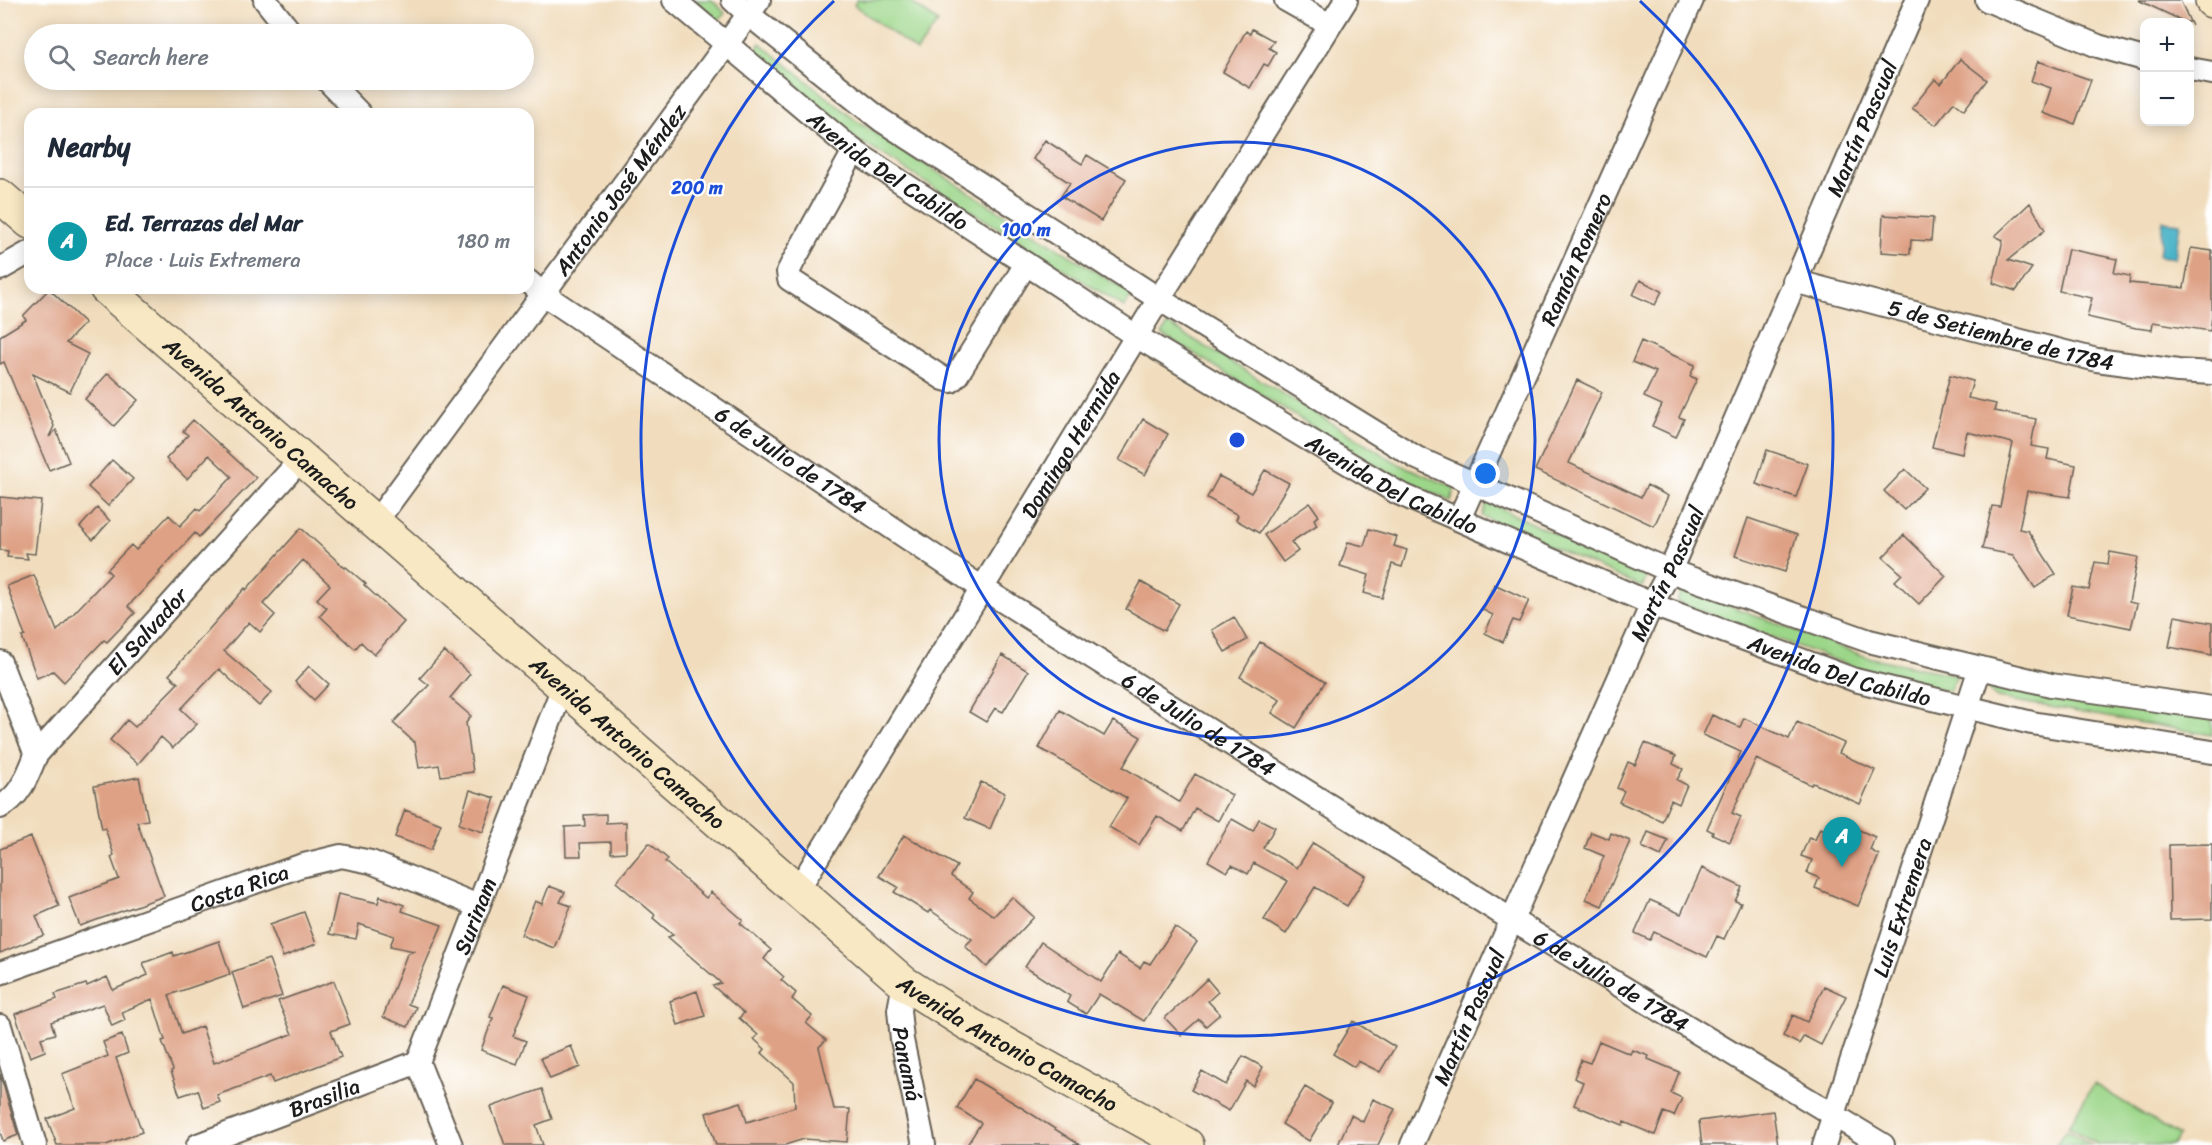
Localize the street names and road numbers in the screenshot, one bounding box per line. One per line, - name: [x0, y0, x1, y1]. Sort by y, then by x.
- street label: Martín Pascual: [1815, 53, 1909, 203]
- street label: Antonio José Méndez: [543, 94, 697, 285]
- street label: Avenida Del Cabildo: [798, 99, 977, 241]
- street label: Ramón Romero: [1529, 186, 1623, 332]
- street label: 5 de Setiembre de 1784: [1884, 287, 2117, 382]
- street label: Avenida Antonio Camacho: [153, 326, 369, 520]
- street label: Domingo Hermida: [1010, 362, 1131, 526]
- street label: 6 de Julio de 1784: [707, 395, 875, 525]
- street label: Avenida Del Cabildo: [1297, 422, 1484, 545]
- street label: Martín Pascual: [1618, 499, 1716, 647]
- street label: El Salvador: [96, 576, 199, 684]
- street label: Avenida Del Cabildo: [1741, 622, 1935, 717]
- street label: Avenida Antonio Camacho: [520, 645, 735, 839]
- street label: 6 de Julio de 1784: [1114, 661, 1284, 787]
- street label: Luis Extremera: [1861, 832, 1943, 982]
- street label: Costa Rica: [184, 852, 294, 923]
- street label: Surinam: [442, 871, 507, 960]
- street label: 6 de Julio de 1784: [1526, 918, 1697, 1043]
- street label: Martín Pascual: [1421, 942, 1517, 1092]
- street label: Avenida Antonio Camacho: [888, 963, 1125, 1123]
- street label: Panamá: [881, 1025, 934, 1105]
- street label: Brasilia: [283, 1066, 366, 1129]

